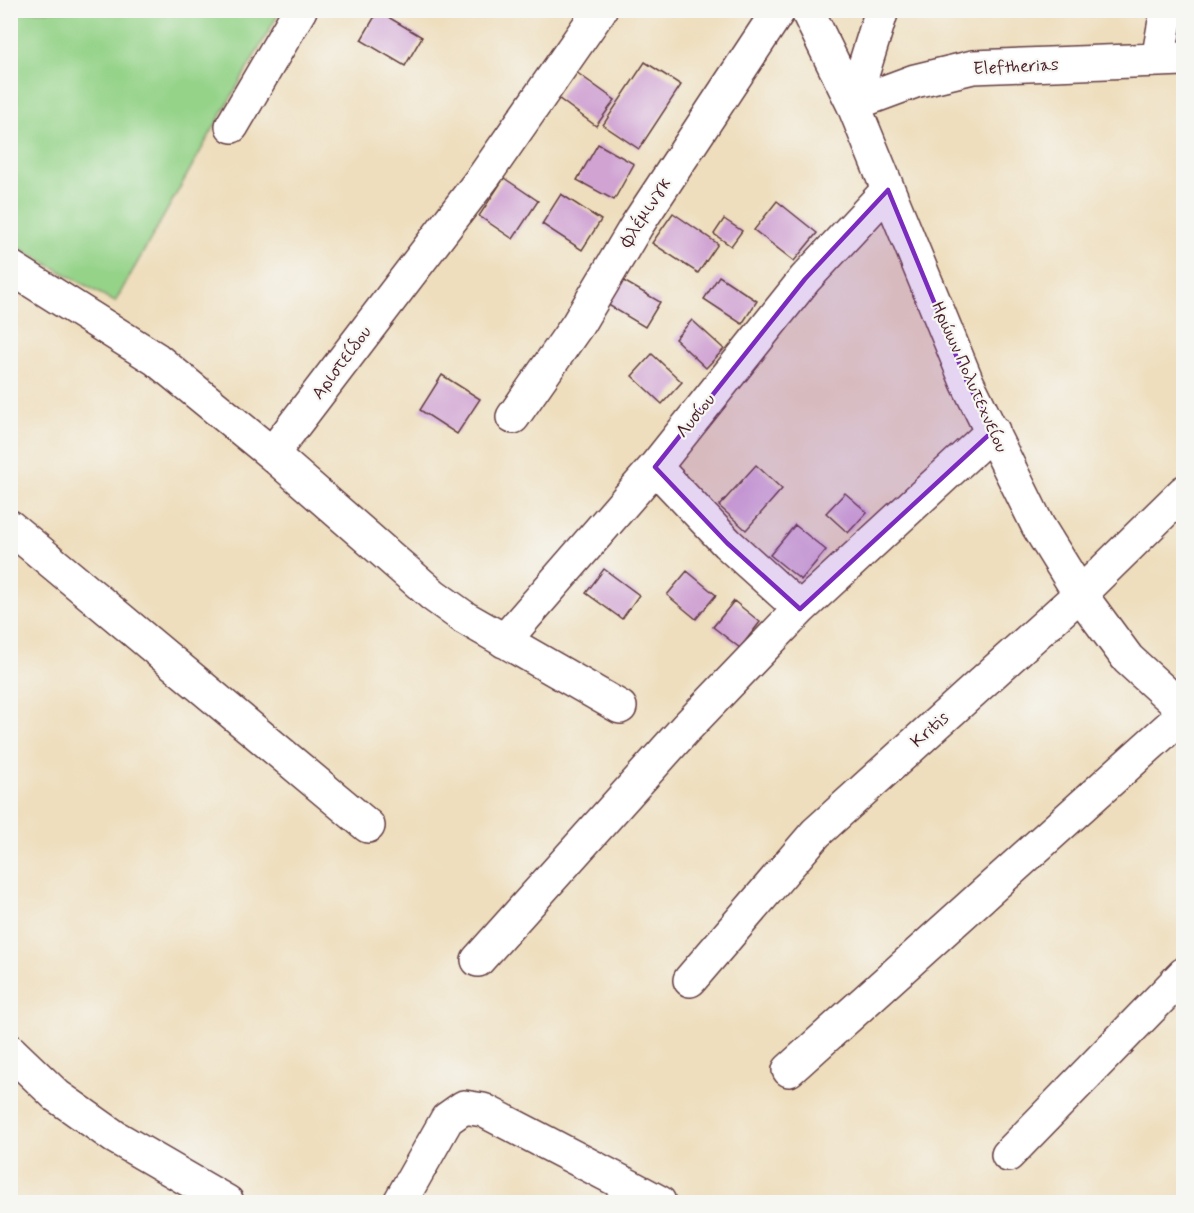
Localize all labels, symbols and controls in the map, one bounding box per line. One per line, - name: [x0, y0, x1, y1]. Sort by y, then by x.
- street label: Eleftherias: [973, 53, 1059, 81]
- street label: Φλέμινγκ: [613, 173, 677, 253]
- street label: Ηρώων Πολυτεχνείου: [925, 298, 1013, 456]
- street label: Αριστείδου: [306, 321, 378, 405]
- street label: Λυσίου: [671, 389, 721, 443]
- street label: Kritis: [906, 706, 954, 754]

